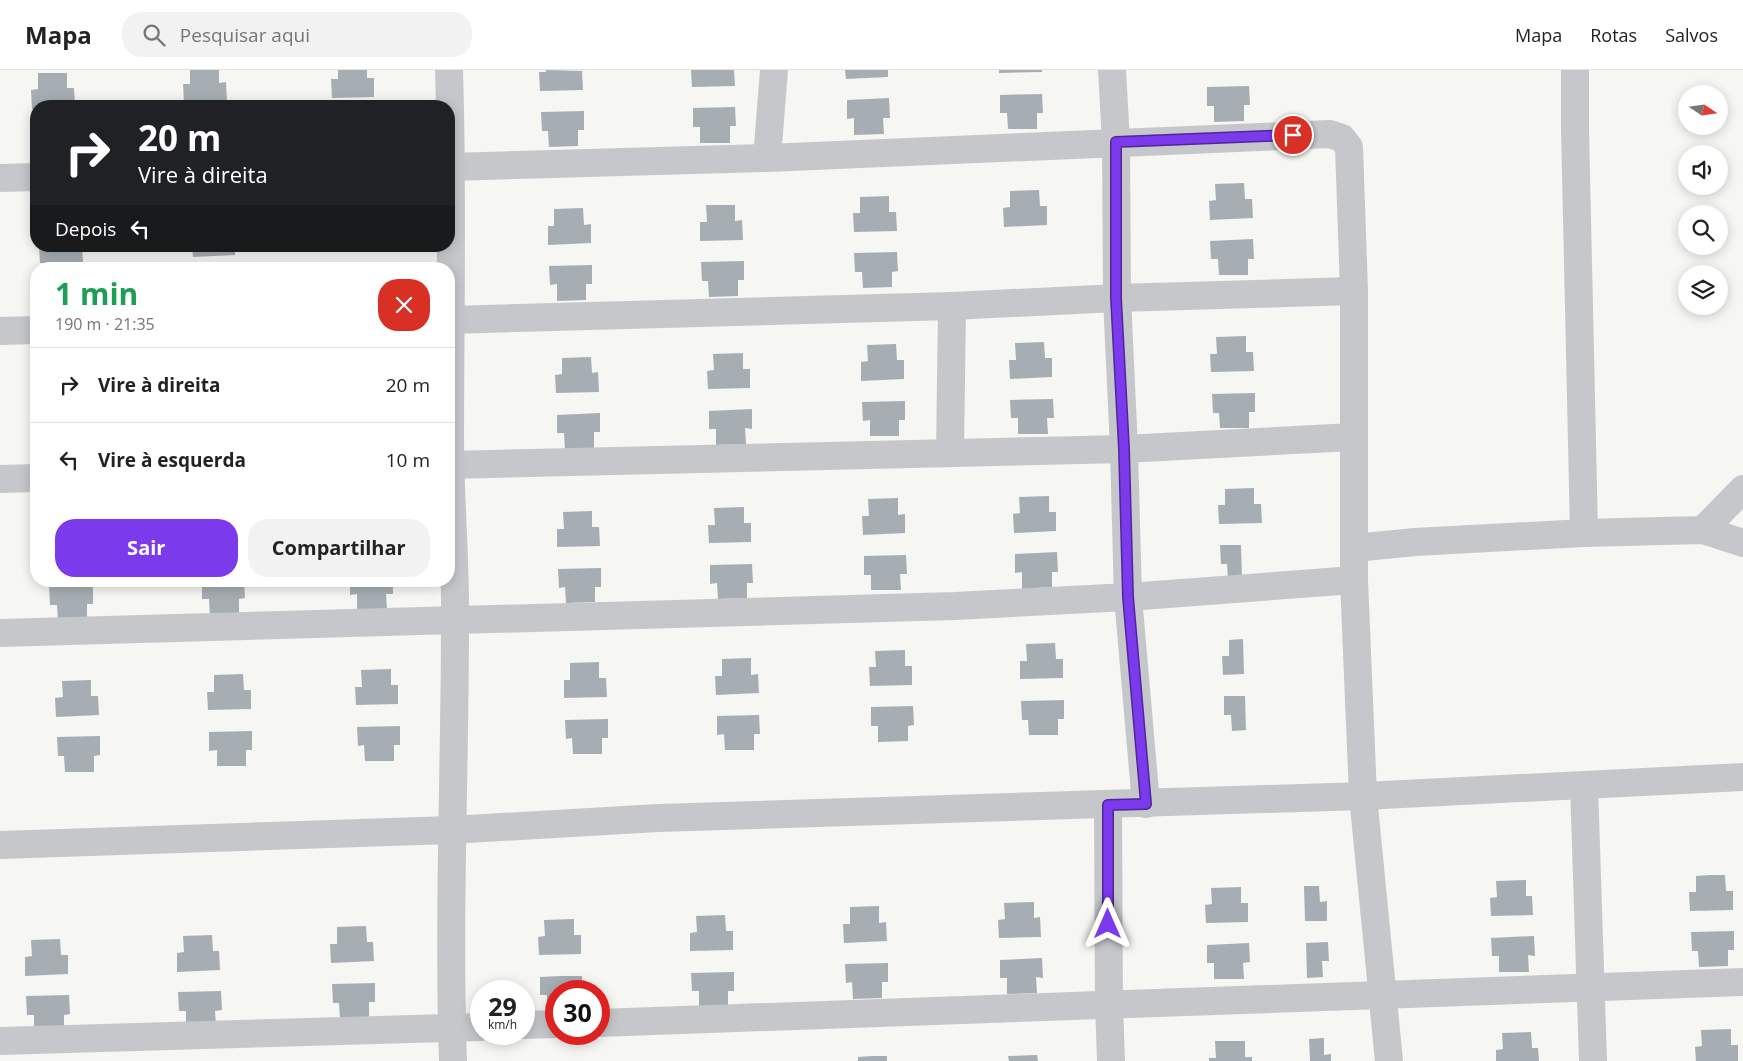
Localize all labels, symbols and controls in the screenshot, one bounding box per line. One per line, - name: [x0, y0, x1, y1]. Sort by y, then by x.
- search box: [122, 12, 472, 57]
- text: Mapa: [25, 18, 92, 51]
- icon: search: [140, 21, 168, 49]
- text: Pesquisar aqui: [180, 22, 310, 48]
- text: Mapa: [1515, 23, 1562, 47]
- text: Rotas: [1590, 23, 1637, 47]
- text: Salvos: [1665, 23, 1718, 47]
- north arrow: [1678, 85, 1728, 135]
- map controls: [1678, 85, 1728, 315]
- text: 20 m: [138, 114, 221, 161]
- pin: [1272, 114, 1314, 156]
- icon: right: [55, 120, 120, 185]
- icon: arrive: [1279, 121, 1307, 149]
- button: sound: [1678, 145, 1728, 195]
- text: Vire à direita: [138, 159, 268, 189]
- button: search: [1678, 205, 1728, 255]
- icon: left: [126, 215, 154, 243]
- text: Depois: [55, 216, 116, 242]
- button: layers: [1678, 265, 1728, 315]
- text: 1 min: [55, 273, 138, 314]
- button: close: [378, 279, 430, 331]
- text: 190 m · 21:35: [55, 313, 155, 335]
- icon: right: [55, 371, 83, 399]
- text: Vire à direita: [98, 372, 221, 398]
- text: 20 m: [386, 372, 430, 398]
- icon: left: [55, 446, 83, 474]
- text: Vire à esquerda: [98, 447, 246, 473]
- text: 10 m: [386, 447, 430, 473]
- button: Sair: [55, 519, 238, 577]
- button: Compartilhar: [248, 519, 430, 577]
- position arrow: [1081, 897, 1133, 949]
- speed limit sign: 30: [545, 980, 610, 1045]
- text: 29: [488, 989, 517, 1023]
- text: km/h: [488, 1016, 517, 1033]

